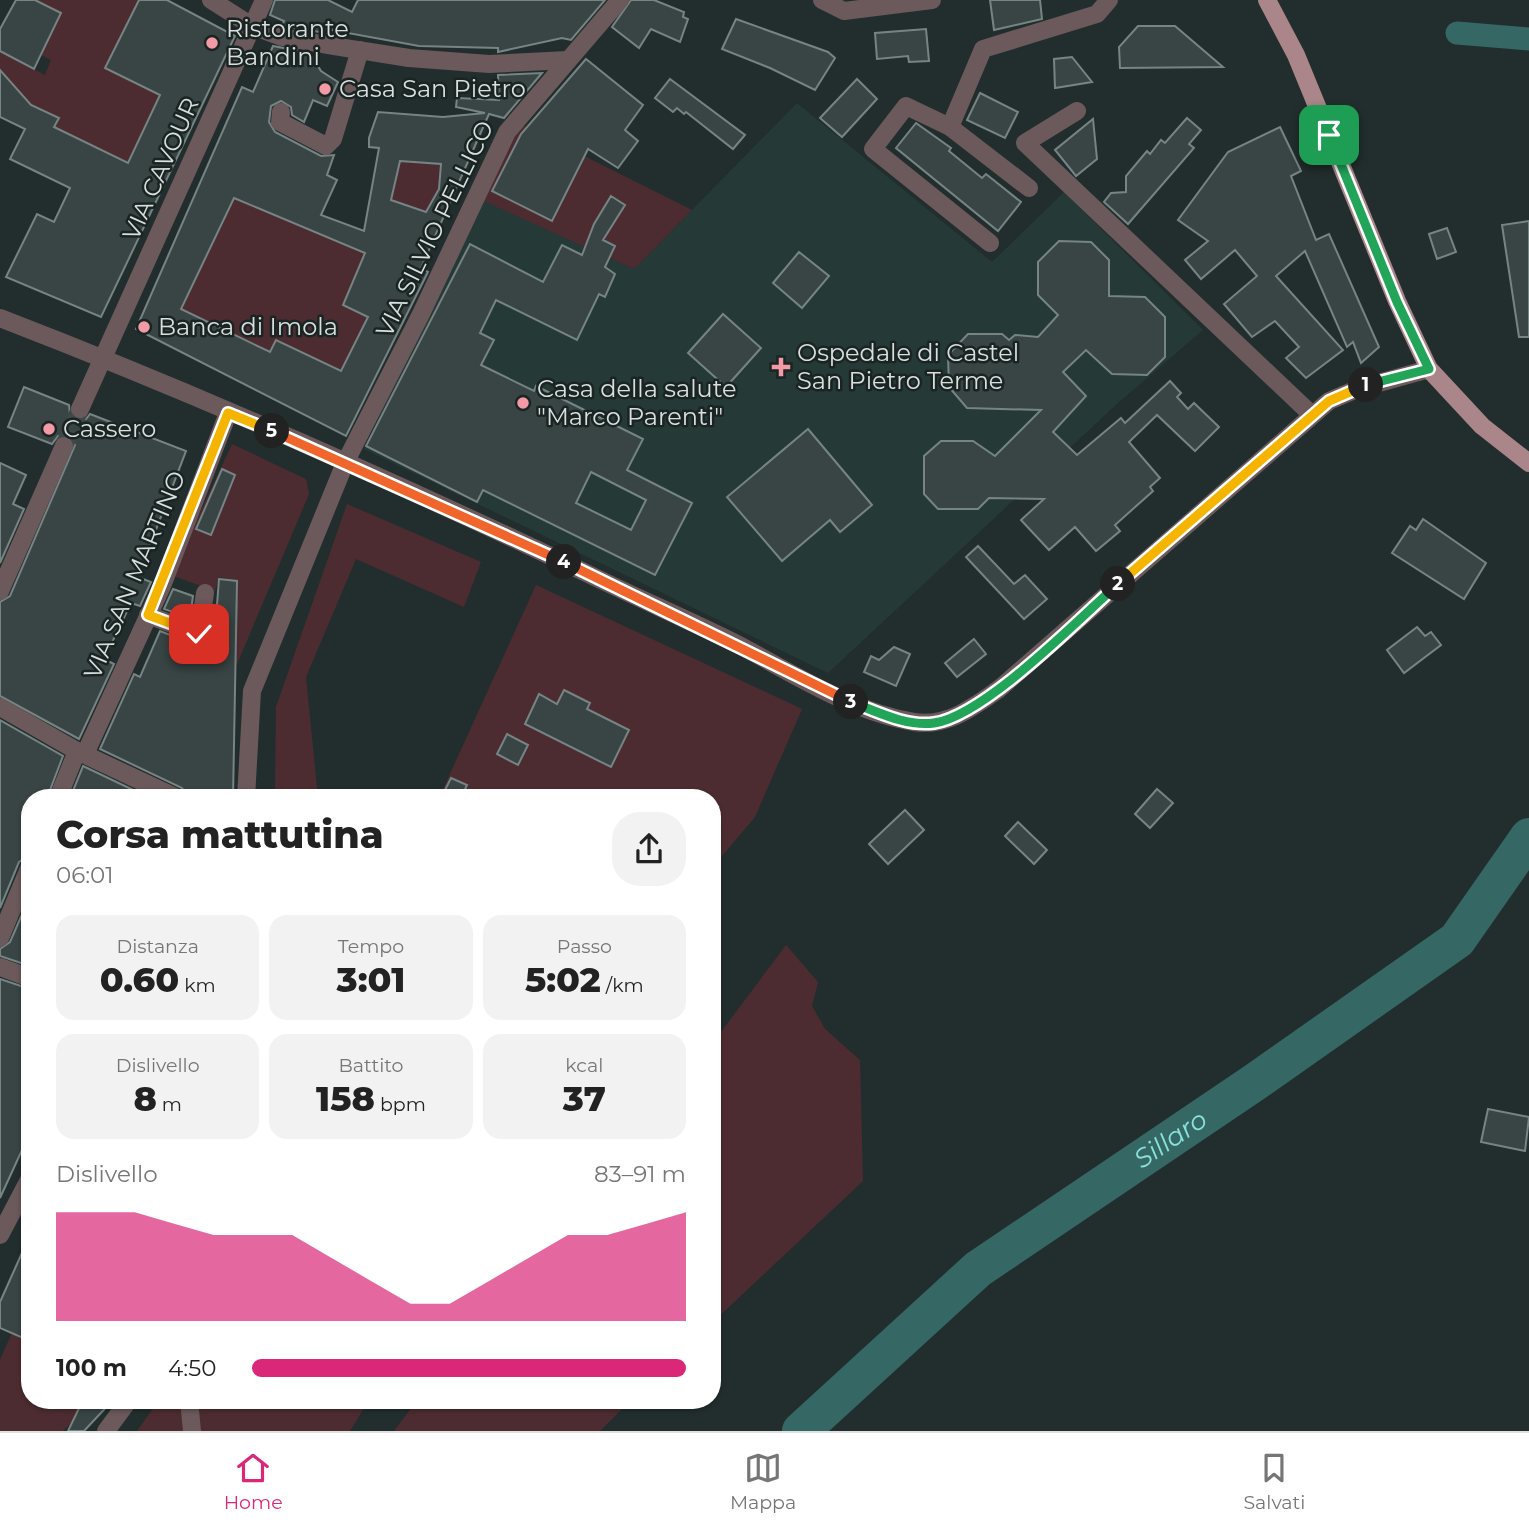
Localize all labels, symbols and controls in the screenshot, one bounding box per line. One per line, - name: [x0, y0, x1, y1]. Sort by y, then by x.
- place label: Ristorante Bandini: [226, 14, 349, 71]
- marker: Ristorante Bandini: [204, 35, 220, 51]
- place label: Casa San Pietro: [339, 74, 526, 103]
- marker: Casa San Pietro: [317, 81, 333, 97]
- street label: VIA CAVOUR: [116, 93, 205, 244]
- pin: [1299, 105, 1359, 165]
- street label: VIA SILVIO PELLICO: [370, 116, 500, 342]
- icon: arrive: [1310, 116, 1348, 154]
- place label: Banca di Imola: [158, 312, 338, 341]
- marker: Banca di Imola: [136, 319, 152, 335]
- place label: Ospedale di Castel San Pietro Terme: [797, 338, 1019, 395]
- marker: Ospedale di Castel San Pietro Terme: [771, 357, 791, 377]
- pin: 1: [1348, 368, 1384, 402]
- text: 1: [1362, 373, 1369, 396]
- place label: Casa della salute "Marco Parenti": [537, 374, 737, 431]
- marker: Casa della salute "Marco Parenti": [515, 395, 531, 411]
- place label: Cassero: [63, 414, 156, 443]
- pin: 5: [254, 414, 290, 448]
- text: 5: [266, 419, 277, 442]
- marker: Cassero: [41, 421, 57, 437]
- street label: VIA SAN MARTINO: [78, 467, 191, 683]
- pin: 4: [546, 544, 582, 580]
- text: 4: [557, 550, 570, 573]
- pin: 2: [1100, 566, 1136, 602]
- text: 2: [1112, 572, 1123, 595]
- pin: [169, 604, 229, 664]
- icon: check: [180, 615, 218, 653]
- pin: 3: [834, 684, 868, 720]
- text: 3: [845, 690, 856, 713]
- text: Corsa mattutina: [56, 811, 384, 858]
- button: share: [612, 812, 686, 886]
- text: 06:01: [56, 861, 114, 889]
- text: Distanza: [116, 935, 199, 958]
- text: Tempo: [338, 935, 404, 958]
- text: Passo: [557, 935, 612, 958]
- text: 0.60: [100, 958, 179, 1001]
- text: 3:01: [337, 958, 405, 1001]
- text: 5:02: [525, 958, 601, 1001]
- text: km: [179, 974, 216, 997]
- text: /km: [601, 974, 644, 997]
- text: Dislivello: [116, 1054, 200, 1077]
- text: Battito: [339, 1054, 403, 1077]
- text: kcal: [565, 1054, 603, 1077]
- text: 8: [133, 1077, 157, 1120]
- text: 158: [316, 1077, 375, 1120]
- text: 37: [563, 1077, 606, 1120]
- text: m: [157, 1093, 182, 1116]
- text: bpm: [375, 1093, 426, 1116]
- water label: Sillaro: [1128, 1103, 1213, 1175]
- text: Dislivello: [56, 1160, 158, 1188]
- text: 83–91 m: [594, 1160, 686, 1188]
- text: 100 m: [56, 1354, 127, 1382]
- text: 4:50: [168, 1354, 216, 1382]
- tab: Home: [224, 1449, 283, 1514]
- tab: Mappa: [730, 1449, 796, 1514]
- tab: Salvati: [1243, 1449, 1305, 1514]

